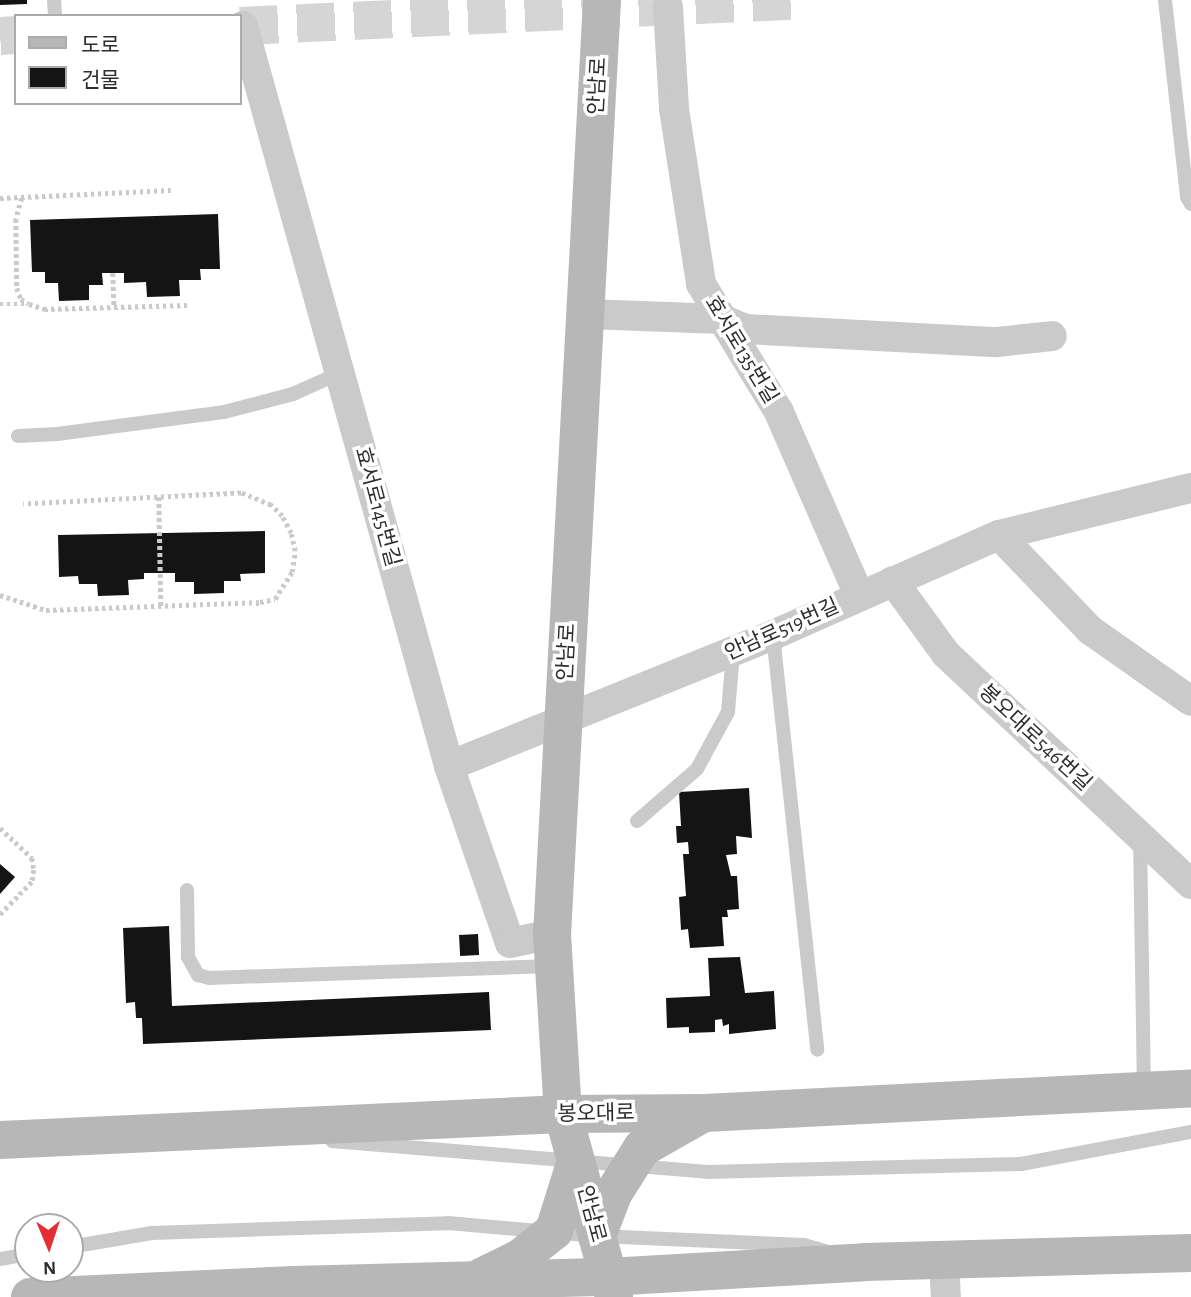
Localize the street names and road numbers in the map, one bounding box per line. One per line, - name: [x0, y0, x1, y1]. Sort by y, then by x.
- street label: 안남로: [584, 56, 612, 116]
- street label: 효서로135번길: [699, 292, 783, 408]
- street label: 효서로145번길: [349, 444, 405, 570]
- street label: 안남로519번길: [721, 594, 843, 666]
- street label: 안남로: [553, 622, 581, 682]
- street label: 봉오대로546번길: [974, 679, 1096, 797]
- street label: 봉오대로: [557, 1101, 635, 1127]
- street label: 안남로: [571, 1183, 611, 1245]

